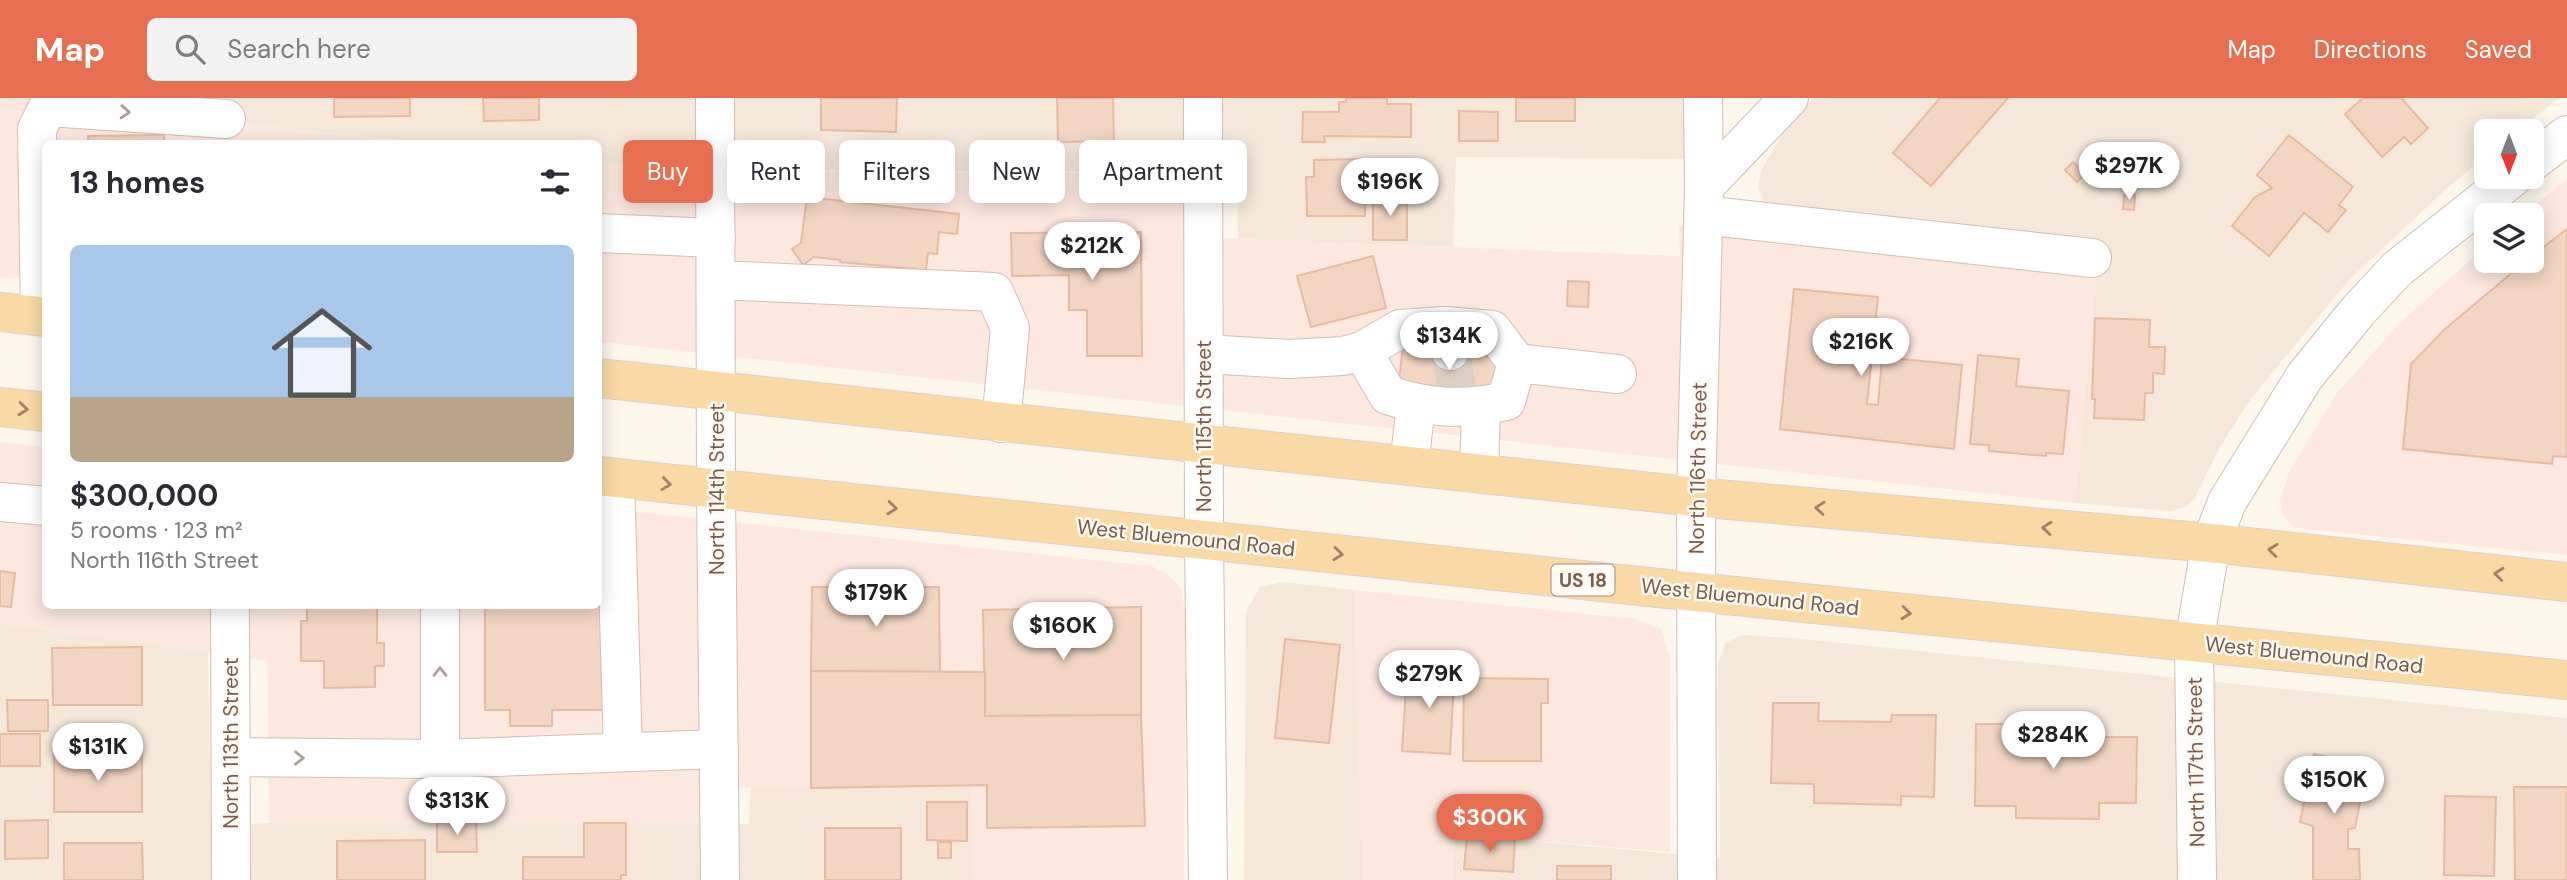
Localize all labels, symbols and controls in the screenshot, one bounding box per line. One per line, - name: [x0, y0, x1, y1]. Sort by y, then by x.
- search box: [147, 18, 637, 81]
- text: Map: [35, 28, 105, 71]
- icon: search: [171, 30, 209, 68]
- text: Search here: [227, 32, 371, 66]
- text: Map: [2228, 34, 2276, 65]
- text: Directions: [2314, 34, 2427, 65]
- text: Saved: [2465, 34, 2532, 65]
- one-way arrow: [120, 105, 131, 120]
- north arrow: [2474, 119, 2544, 189]
- map controls: [2474, 119, 2544, 273]
- chip: Buy: [623, 140, 713, 203]
- chip: Rent: [727, 140, 825, 203]
- chip: Filters: [839, 140, 955, 203]
- chip: New: [969, 140, 1065, 203]
- chip: Apartment: [1079, 140, 1247, 203]
- pin: $297K: [2080, 142, 2178, 202]
- text: $297K: [2095, 150, 2163, 180]
- pin: $196K: [1341, 158, 1439, 218]
- text: 13 homes: [70, 163, 205, 202]
- icon: filters: [536, 163, 574, 201]
- text: $196K: [1357, 166, 1423, 196]
- button: layers: [2474, 203, 2544, 273]
- pin: $212K: [1043, 222, 1141, 282]
- text: $212K: [1060, 230, 1124, 260]
- icon: home: [259, 290, 385, 416]
- pin: $134K: [1400, 313, 1498, 372]
- pin: $216K: [1812, 318, 1910, 378]
- text: $134K: [1416, 320, 1482, 350]
- text: $216K: [1828, 326, 1894, 356]
- street label: North 115th Street: [1190, 340, 1218, 512]
- street label: North 116th Street: [1682, 382, 1714, 554]
- one-way arrow: [18, 401, 29, 416]
- street label: North 114th Street: [703, 403, 731, 575]
- text: $300,000: [70, 476, 218, 515]
- one-way arrow: [660, 477, 672, 492]
- one-way arrow: [887, 500, 898, 515]
- one-way arrow: [1814, 501, 1825, 516]
- street label: West Bluemound Road: [1075, 513, 1297, 563]
- text: 5 rooms · 123 m²: [70, 515, 243, 545]
- one-way arrow: [2041, 521, 2052, 536]
- one-way arrow: [2267, 542, 2279, 557]
- text: North 116th Street: [70, 545, 259, 575]
- one-way arrow: [1333, 546, 1344, 561]
- road number: US 18: [1552, 565, 1614, 596]
- one-way arrow: [2493, 567, 2505, 582]
- pin: $179K: [827, 570, 925, 629]
- street label: West Bluemound Road: [1639, 572, 1861, 622]
- text: $179K: [844, 577, 908, 607]
- pin: $160K: [1014, 602, 1112, 662]
- one-way arrow: [1900, 605, 1911, 620]
- text: $160K: [1029, 610, 1097, 640]
- street label: West Bluemound Road: [2203, 630, 2425, 680]
- pin: $279K: [1380, 650, 1478, 710]
- street label: North 113th Street: [217, 657, 245, 829]
- text: $279K: [1395, 658, 1463, 688]
- one-way arrow: [432, 667, 448, 677]
- street label: North 117th Street: [2181, 677, 2211, 847]
- pin: $284K: [2004, 712, 2102, 771]
- text: $284K: [2017, 719, 2089, 749]
- pin: $131K: [49, 724, 147, 783]
- text: $131K: [68, 731, 128, 761]
- one-way arrow: [294, 750, 305, 766]
- pin: $150K: [2285, 756, 2383, 816]
- text: $150K: [2300, 764, 2368, 794]
- pin: $313K: [408, 778, 506, 837]
- text: $313K: [425, 785, 489, 815]
- pin: $300K: [1441, 794, 1539, 854]
- text: $300K: [1452, 802, 1528, 832]

